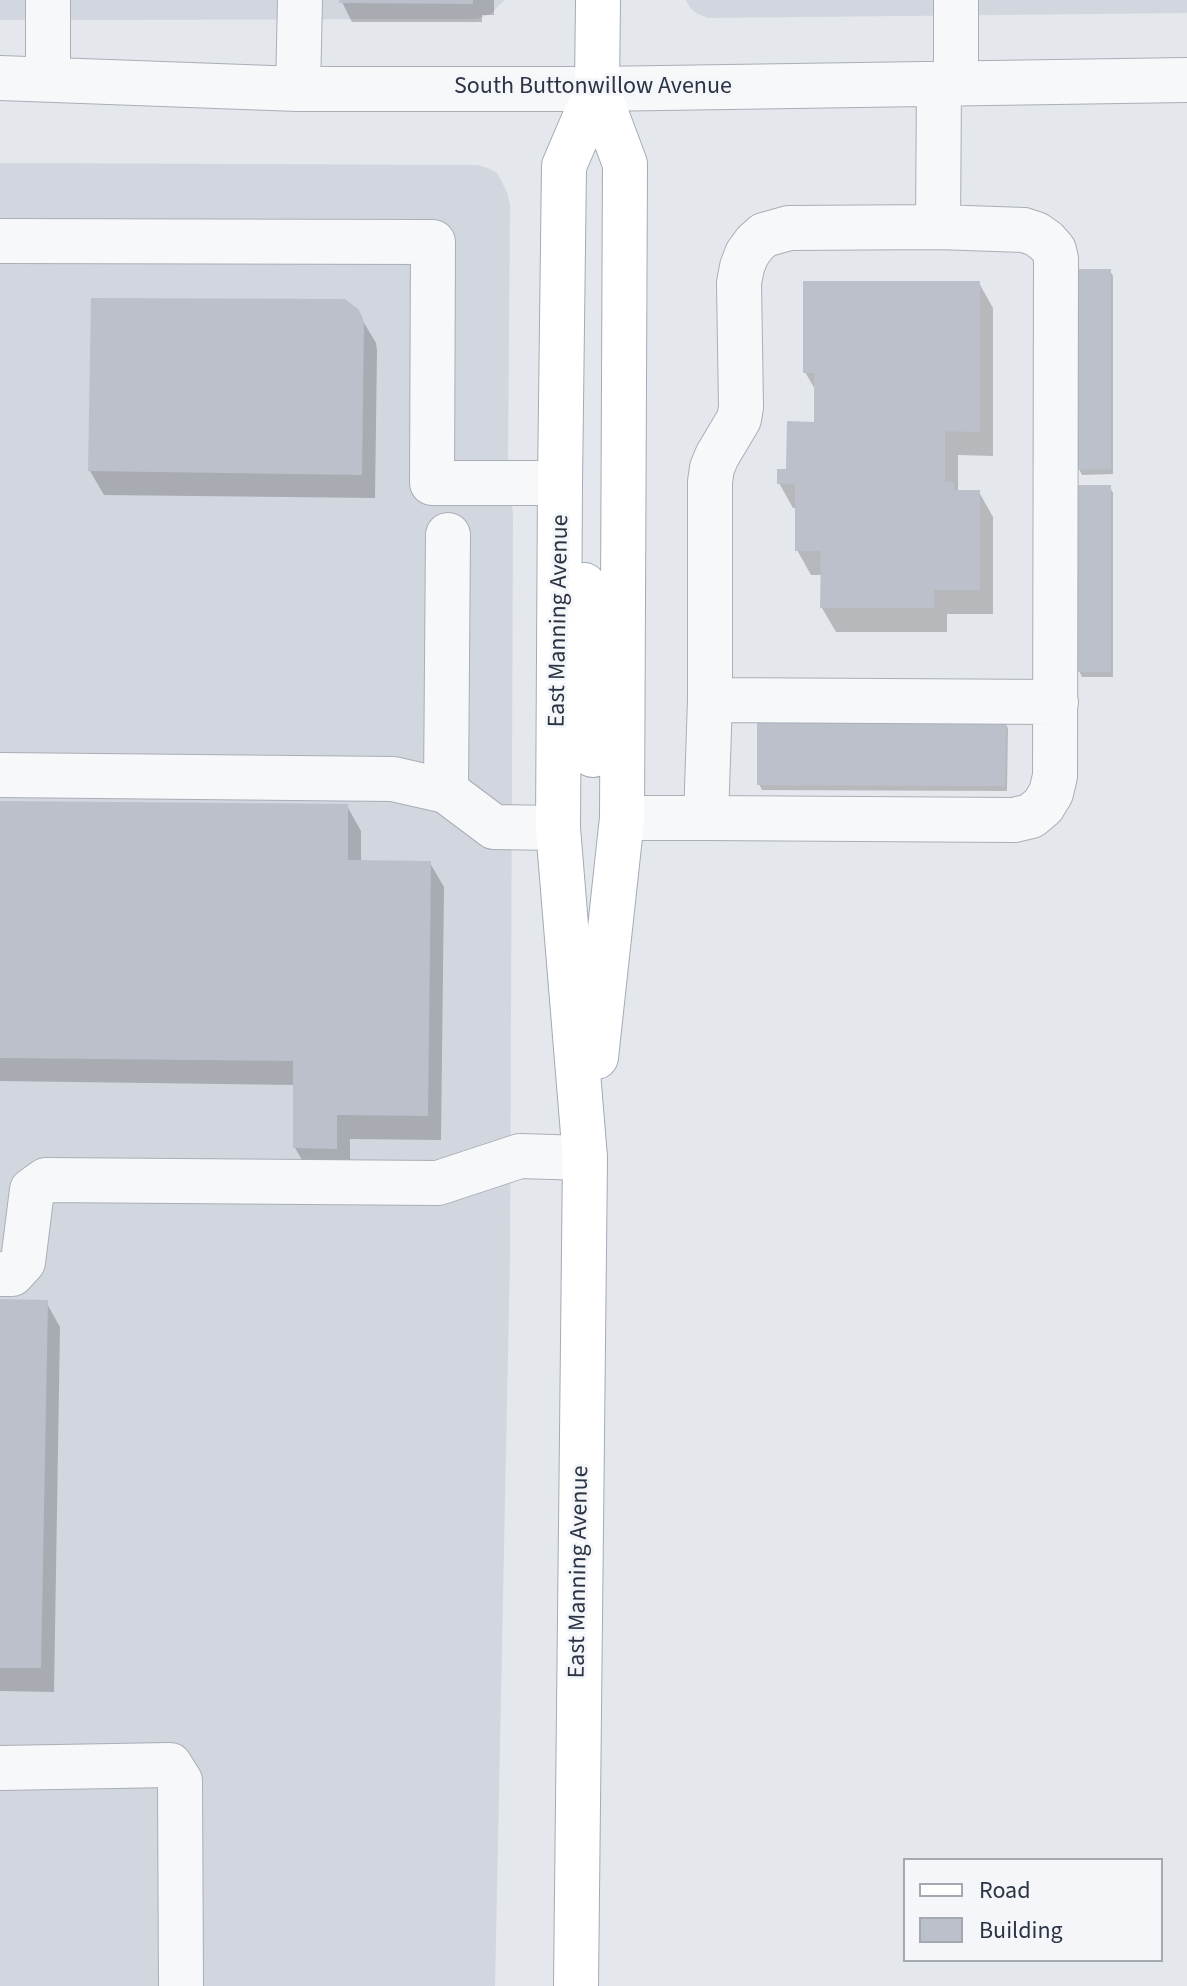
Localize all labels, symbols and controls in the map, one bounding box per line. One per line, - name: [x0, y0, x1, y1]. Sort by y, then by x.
- street label: South Buttonwillow Avenue: [454, 74, 732, 102]
- street label: East Manning Avenue: [544, 514, 576, 728]
- street label: East Manning Avenue: [564, 1465, 596, 1679]
- legend: [903, 1858, 1163, 1962]
- text: Road: [979, 1873, 1031, 1908]
- text: Building: [979, 1913, 1063, 1948]

